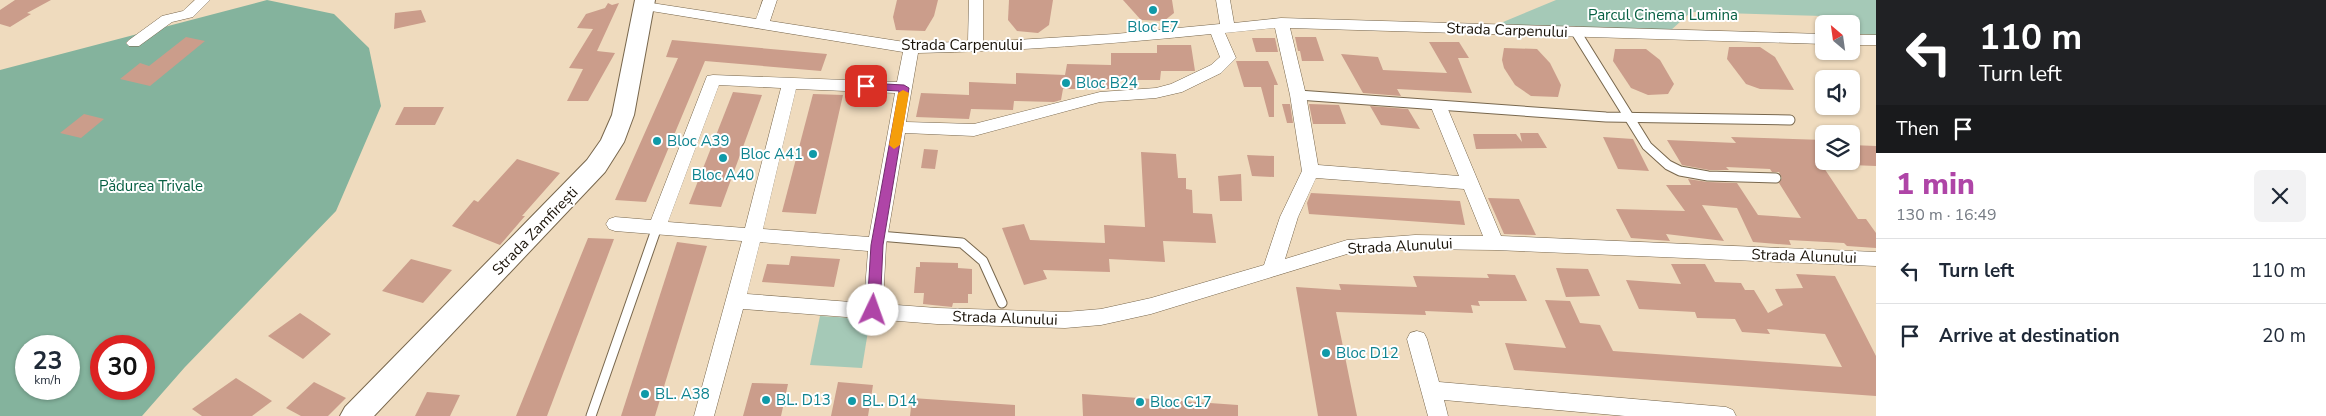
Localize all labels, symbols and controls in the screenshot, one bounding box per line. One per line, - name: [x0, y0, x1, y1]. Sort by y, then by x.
- marker: Bloc E7: [1147, 4, 1159, 16]
- park label: Parcul Cinema Lumina: [1588, 5, 1738, 25]
- text: 110 m: [1979, 14, 2082, 61]
- north arrow: [1815, 15, 1860, 60]
- map controls: [1815, 15, 1860, 170]
- place label: Bloc E7: [1127, 17, 1179, 37]
- street label: Strada Carpenului: [1446, 18, 1568, 42]
- icon: left: [1896, 20, 1961, 85]
- street label: Strada Carpenului: [901, 35, 1023, 55]
- text: Turn left: [1979, 59, 2062, 89]
- pin: [845, 65, 887, 107]
- button: sound: [1815, 70, 1860, 115]
- icon: arrive: [852, 72, 880, 100]
- place label: Bloc B24: [1076, 73, 1138, 93]
- marker: Bloc B24: [1060, 77, 1072, 89]
- icon: arrive: [1949, 115, 1977, 143]
- text: Then: [1896, 116, 1939, 142]
- button: layers: [1815, 125, 1860, 170]
- place label: Bloc A39: [667, 131, 730, 151]
- marker: Bloc A39: [651, 135, 663, 147]
- place label: Bloc A41: [740, 144, 803, 164]
- marker: Bloc A41: [807, 148, 819, 160]
- marker: Bloc A40: [717, 152, 729, 164]
- text: 1 min: [1896, 164, 1975, 205]
- place label: Bloc A40: [692, 165, 754, 185]
- button: close: [2254, 170, 2306, 222]
- park label: Pădurea Trivale: [99, 176, 203, 196]
- street label: Strada Zamfirești: [488, 183, 582, 279]
- text: 130 m · 16:49: [1896, 204, 1997, 226]
- street label: Strada Alunului: [1347, 233, 1453, 259]
- street label: Strada Alunului: [1751, 244, 1857, 268]
- icon: left: [1896, 257, 1924, 285]
- text: Turn left: [1939, 258, 2014, 284]
- text: 110 m: [2251, 258, 2306, 284]
- position arrow: [846, 283, 898, 335]
- street label: Strada Alunului: [952, 306, 1058, 330]
- icon: arrive: [1896, 322, 1924, 350]
- text: Arrive at destination: [1939, 323, 2120, 349]
- text: 20 m: [2262, 323, 2306, 349]
- speed limit sign: 30: [90, 335, 155, 400]
- place label: Bloc D12: [1336, 343, 1399, 363]
- text: 23: [32, 344, 63, 378]
- marker: Bloc D12: [1320, 347, 1332, 359]
- text: km/h: [34, 372, 61, 388]
- place label: BL. A38: [655, 384, 710, 404]
- marker: BL. A38: [639, 388, 651, 400]
- place label: BL. D13: [776, 390, 831, 410]
- place label: BL. D14: [862, 391, 917, 411]
- place label: Bloc C17: [1150, 392, 1212, 412]
- marker: BL. D13: [760, 394, 772, 406]
- marker: BL. D14: [846, 395, 858, 407]
- marker: Bloc C17: [1134, 396, 1146, 408]

